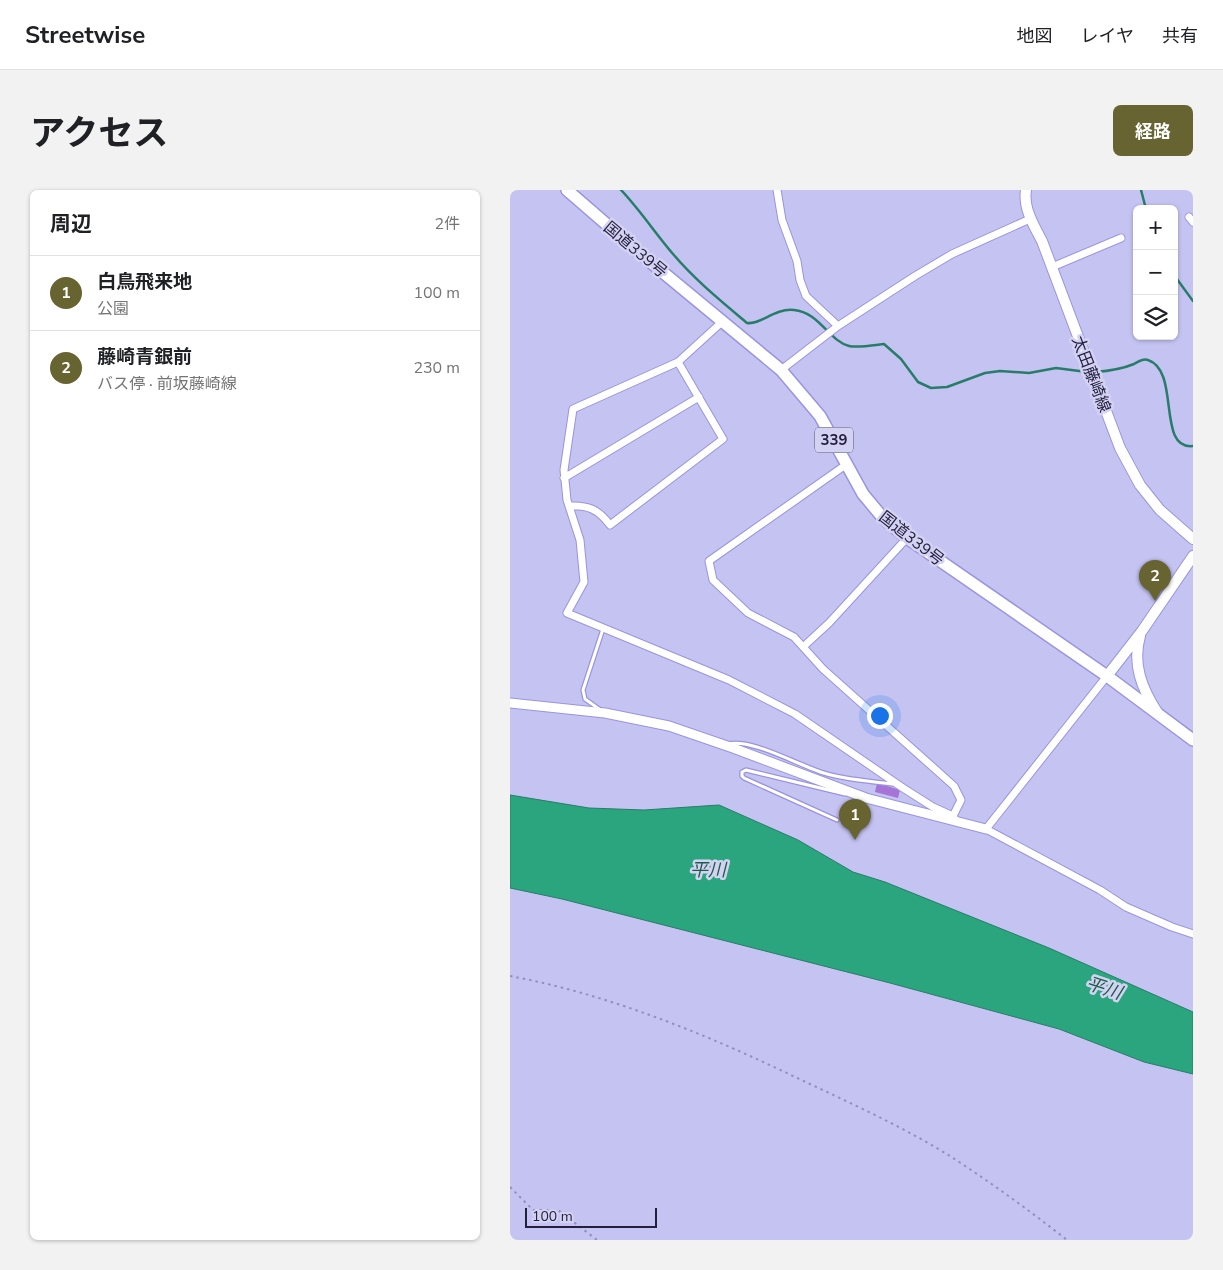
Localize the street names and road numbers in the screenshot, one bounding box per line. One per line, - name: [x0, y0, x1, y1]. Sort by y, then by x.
- street label: 国道339号: [599, 217, 672, 283]
- street label: 太田藤崎線: [1066, 333, 1116, 416]
- road number: 339: [815, 428, 853, 452]
- street label: 国道339号: [874, 506, 948, 571]

